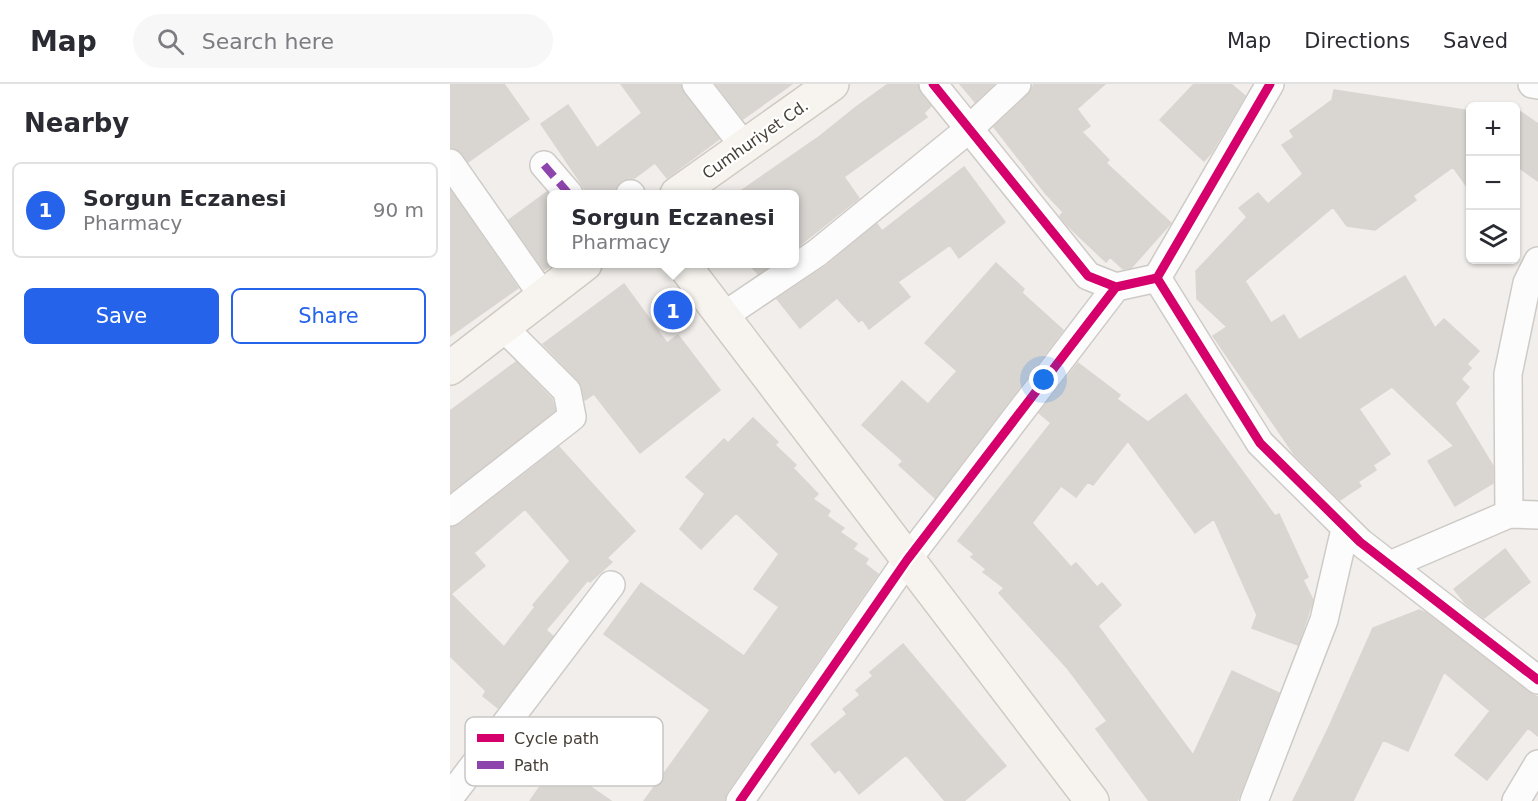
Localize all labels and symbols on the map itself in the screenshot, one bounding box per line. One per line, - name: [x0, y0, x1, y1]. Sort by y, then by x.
- street label: Cumhuriyet Cd.: [699, 96, 812, 183]
- pin: 1: [654, 288, 692, 332]
- your location: [1029, 365, 1058, 394]
- legend: [465, 717, 663, 786]
- text: Cycle path: [514, 729, 599, 748]
- text: Path: [514, 756, 549, 775]

